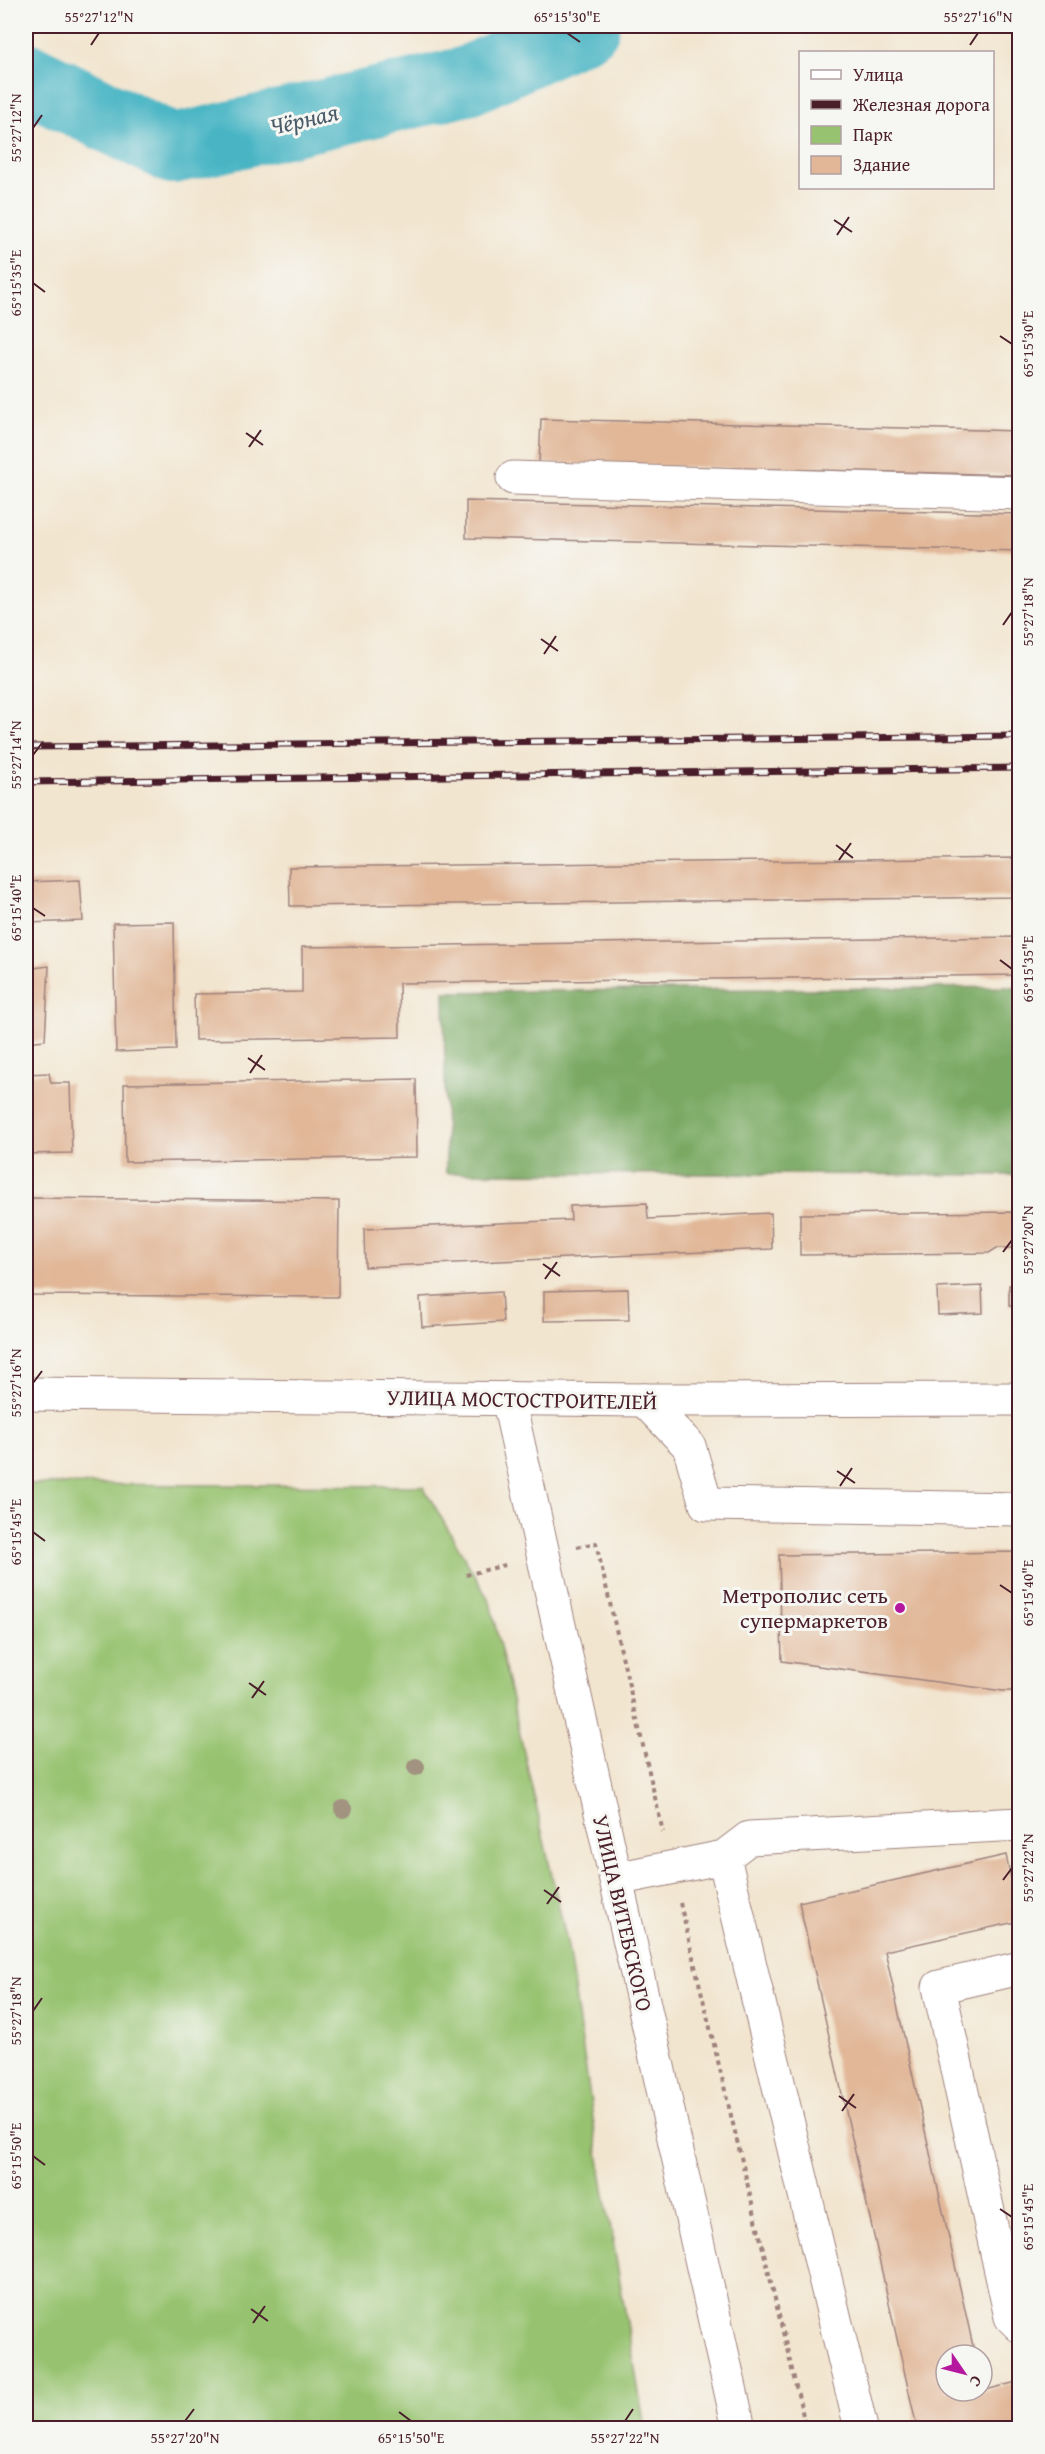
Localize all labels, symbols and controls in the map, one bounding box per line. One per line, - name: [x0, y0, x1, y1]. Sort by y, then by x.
- text: 55°27'12"N: [65, 6, 134, 27]
- text: 65°15'30"E: [534, 6, 601, 27]
- text: 55°27'16"N: [944, 6, 1013, 27]
- legend: [799, 51, 994, 189]
- text: Улица: [853, 61, 904, 88]
- text: Железная дорога: [852, 91, 990, 118]
- text: 55°27'12"N: [5, 93, 26, 162]
- water label: Чёрная: [266, 94, 342, 144]
- text: Парк: [853, 121, 893, 148]
- text: Здание: [853, 151, 910, 178]
- text: 65°15'35"E: [5, 249, 26, 316]
- text: 65°15'30"E: [1017, 310, 1038, 377]
- text: 55°27'18"N: [1017, 577, 1038, 646]
- text: 55°27'14"N: [5, 720, 26, 789]
- text: 65°15'40"E: [5, 874, 26, 941]
- text: 65°15'35"E: [1017, 935, 1038, 1002]
- text: 55°27'20"N: [1017, 1205, 1038, 1274]
- text: 55°27'16"N: [5, 1348, 26, 1417]
- street label: УЛИЦА МОСТОСТРОИТЕЛЕЙ: [386, 1381, 658, 1417]
- text: 65°15'45"E: [5, 1498, 26, 1565]
- text: 65°15'40"E: [1017, 1559, 1038, 1626]
- place label: Метрополис cеть супермаркетов: [722, 1579, 888, 1636]
- marker: Метрополис cеть супермаркетов: [893, 1601, 907, 1615]
- street label: УЛИЦА ВИТЕБСКОГО: [585, 1812, 661, 2014]
- text: 55°27'22"N: [1017, 1833, 1038, 1902]
- text: 55°27'18"N: [5, 1976, 26, 2045]
- text: 65°15'50"E: [5, 2122, 26, 2189]
- text: 65°15'45"E: [1017, 2183, 1038, 2250]
- north arrow: [934, 2343, 994, 2403]
- text: С: [964, 2371, 989, 2392]
- text: 55°27'20"N: [151, 2427, 220, 2448]
- text: 65°15'50"E: [378, 2427, 445, 2448]
- text: 55°27'22"N: [591, 2427, 660, 2448]

